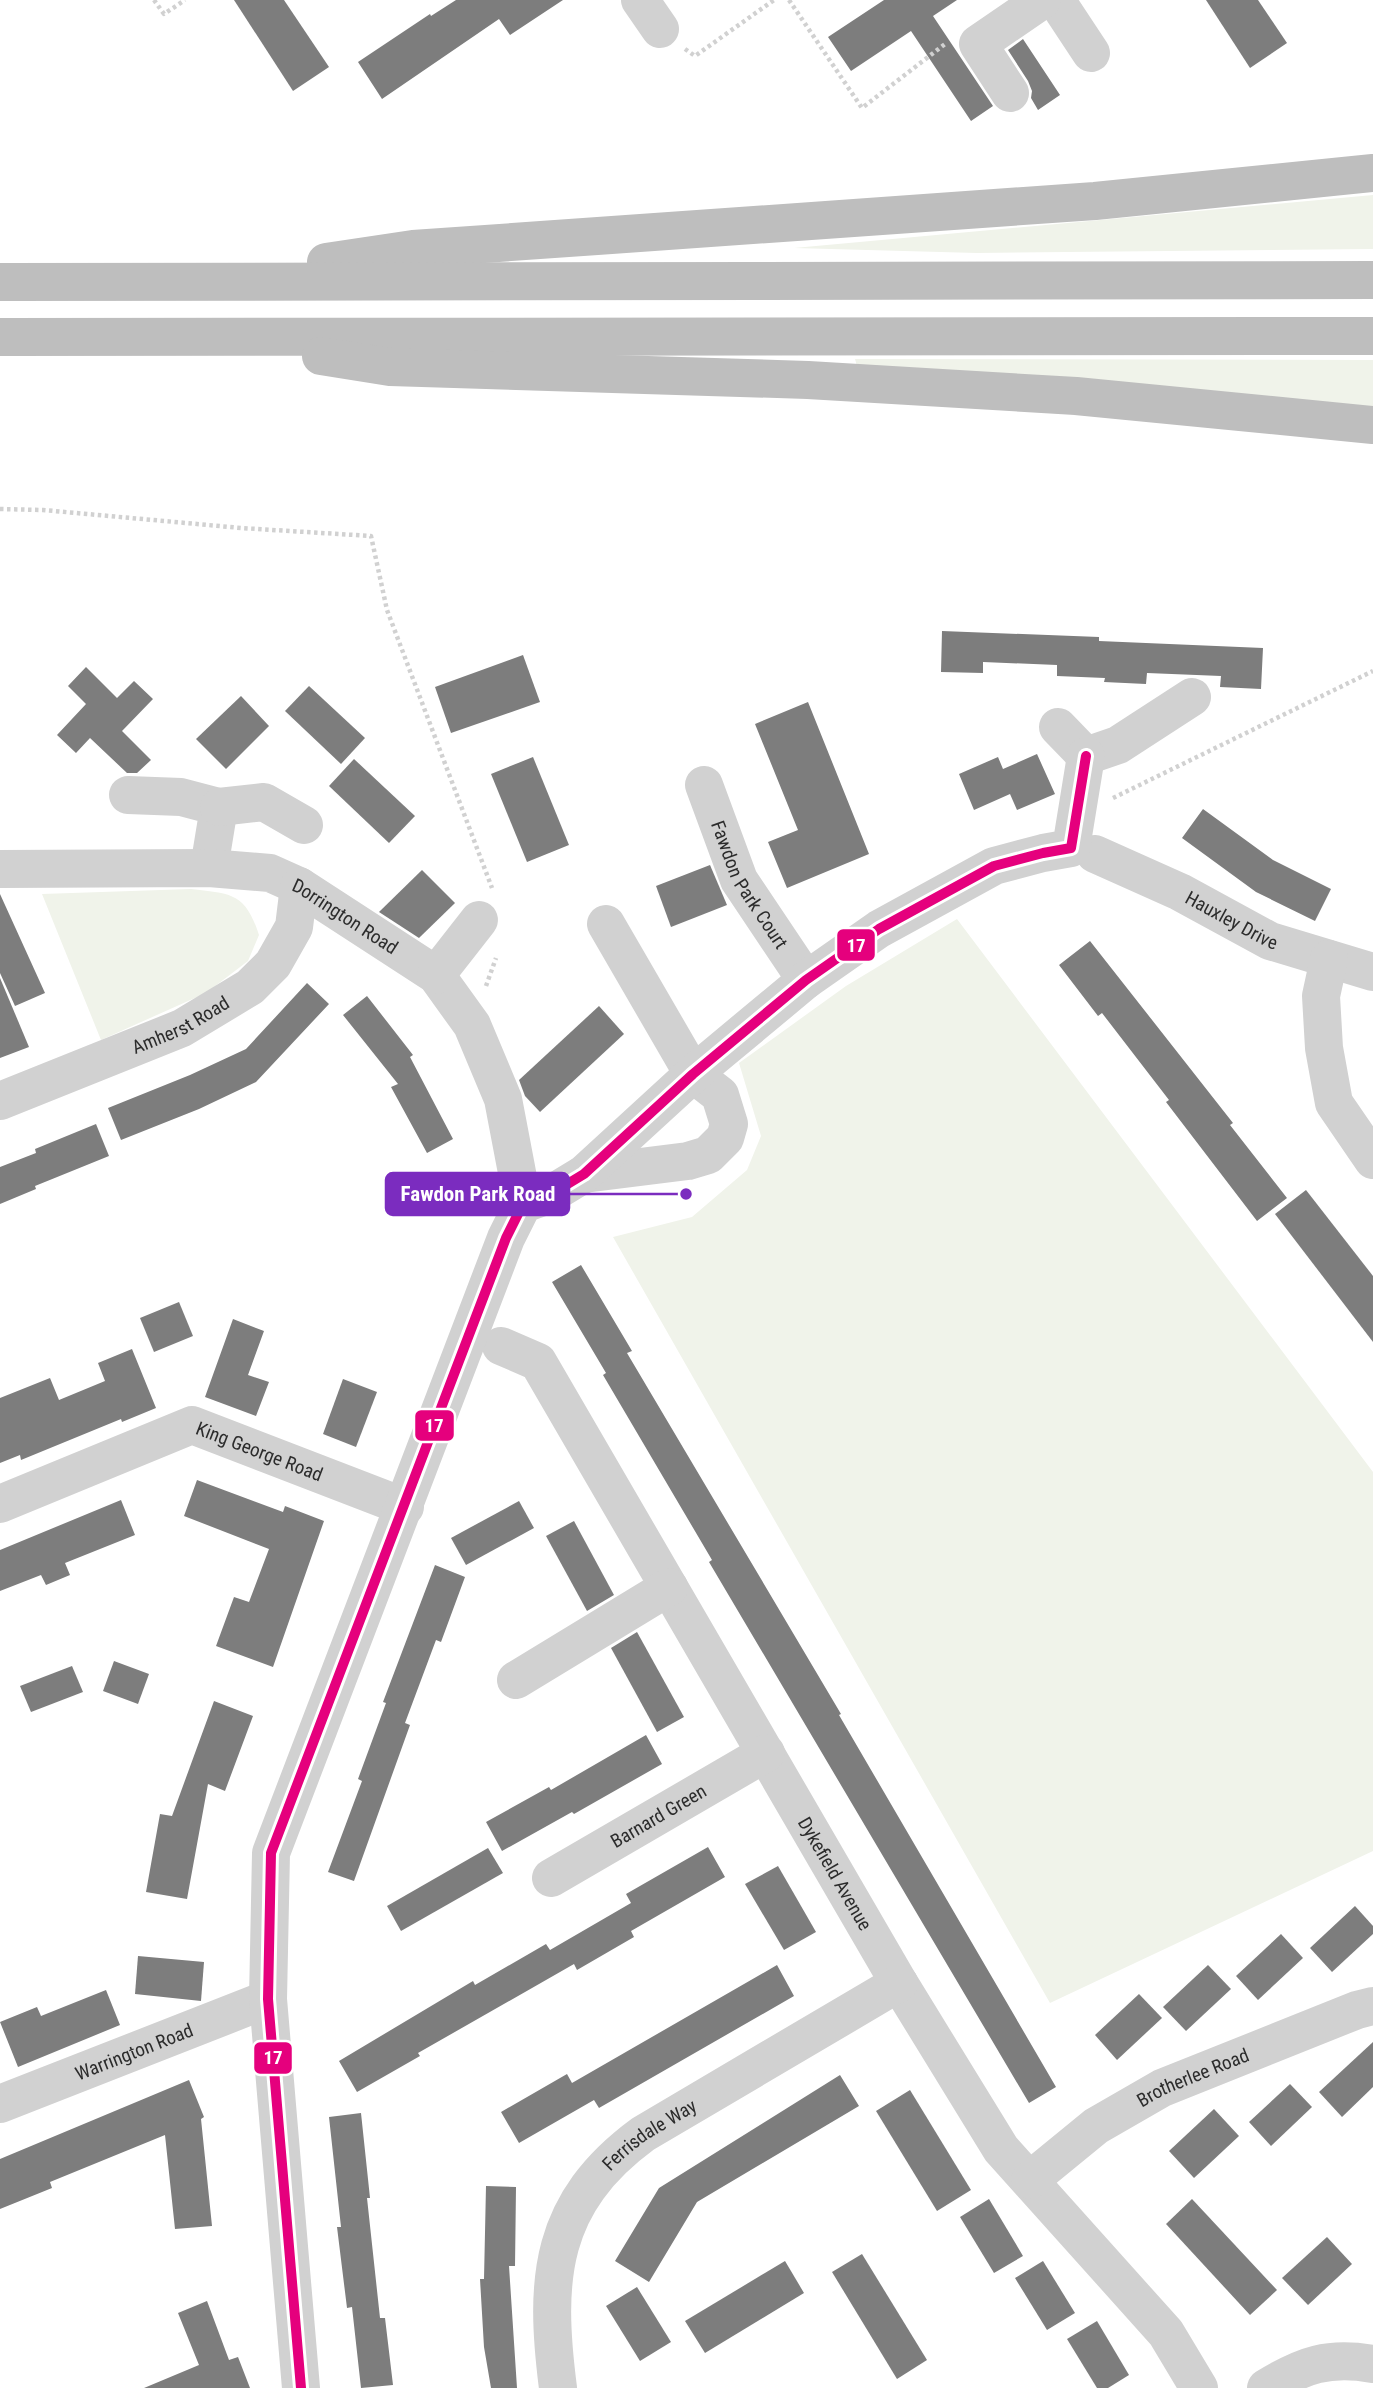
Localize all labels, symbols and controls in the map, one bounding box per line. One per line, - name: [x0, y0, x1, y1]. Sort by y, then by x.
- street label: Fawdon Park Court: [707, 817, 793, 953]
- street label: Dorrington Road: [289, 873, 402, 959]
- street label: Hauxley Drive: [1181, 886, 1280, 954]
- line badge: 17: [836, 928, 876, 962]
- text: 17: [846, 934, 866, 957]
- street label: Amherst Road: [128, 991, 233, 1058]
- callout: Fawdon Park Road: [386, 1173, 569, 1215]
- text: Fawdon Park Road: [401, 1182, 555, 1206]
- line badge: 17: [414, 1409, 455, 1442]
- text: 17: [424, 1414, 444, 1437]
- street label: King George Road: [193, 1416, 326, 1486]
- street label: Barnard Green: [606, 1779, 710, 1852]
- street label: Dykefield Avenue: [793, 1813, 877, 1934]
- street label: Warrington Road: [72, 2018, 196, 2085]
- line badge: 17: [253, 2041, 293, 2075]
- street label: Brotherlee Road: [1133, 2043, 1252, 2112]
- text: 17: [263, 2046, 283, 2069]
- street label: Ferrisdale Way: [597, 2094, 700, 2175]

